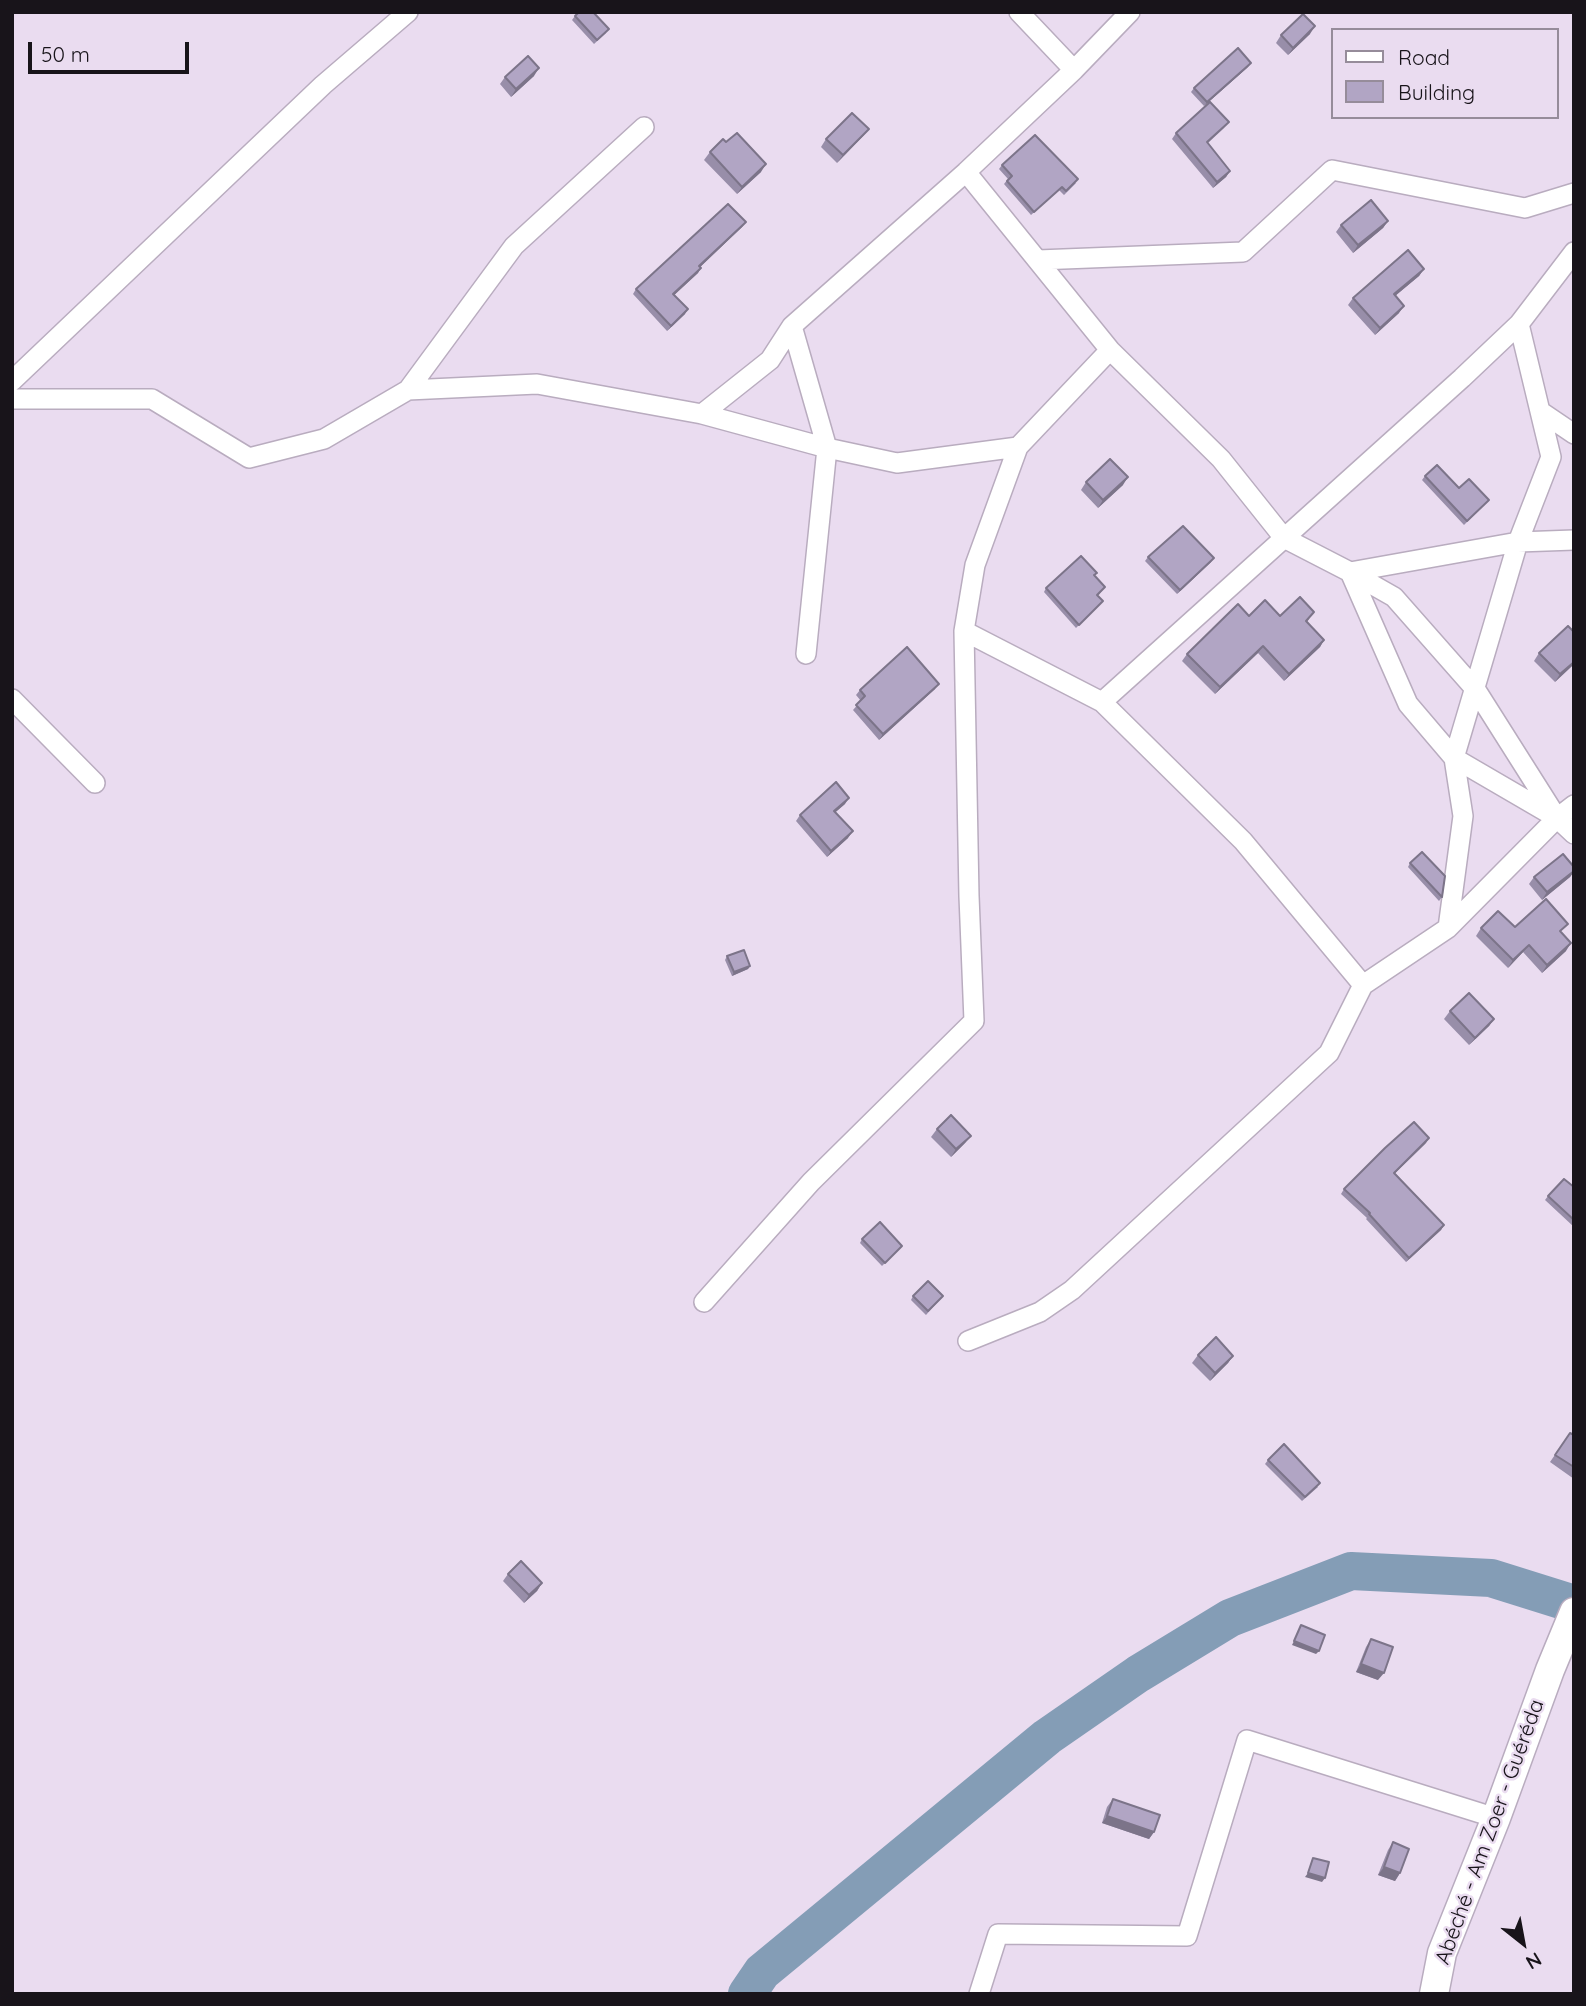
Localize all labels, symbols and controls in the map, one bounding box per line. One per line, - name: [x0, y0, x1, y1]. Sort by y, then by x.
- scale bar: [32, 28, 192, 72]
- legend: [1330, 28, 1558, 119]
- text: 50 m: [41, 41, 90, 67]
- text: Road: [1398, 44, 1450, 70]
- text: Building: [1398, 79, 1475, 105]
- street label: Abéché - Am Zoer - Guéréda: [1430, 1696, 1550, 1968]
- north arrow: [1488, 1908, 1558, 1978]
- text: N: [1522, 1947, 1546, 1975]

